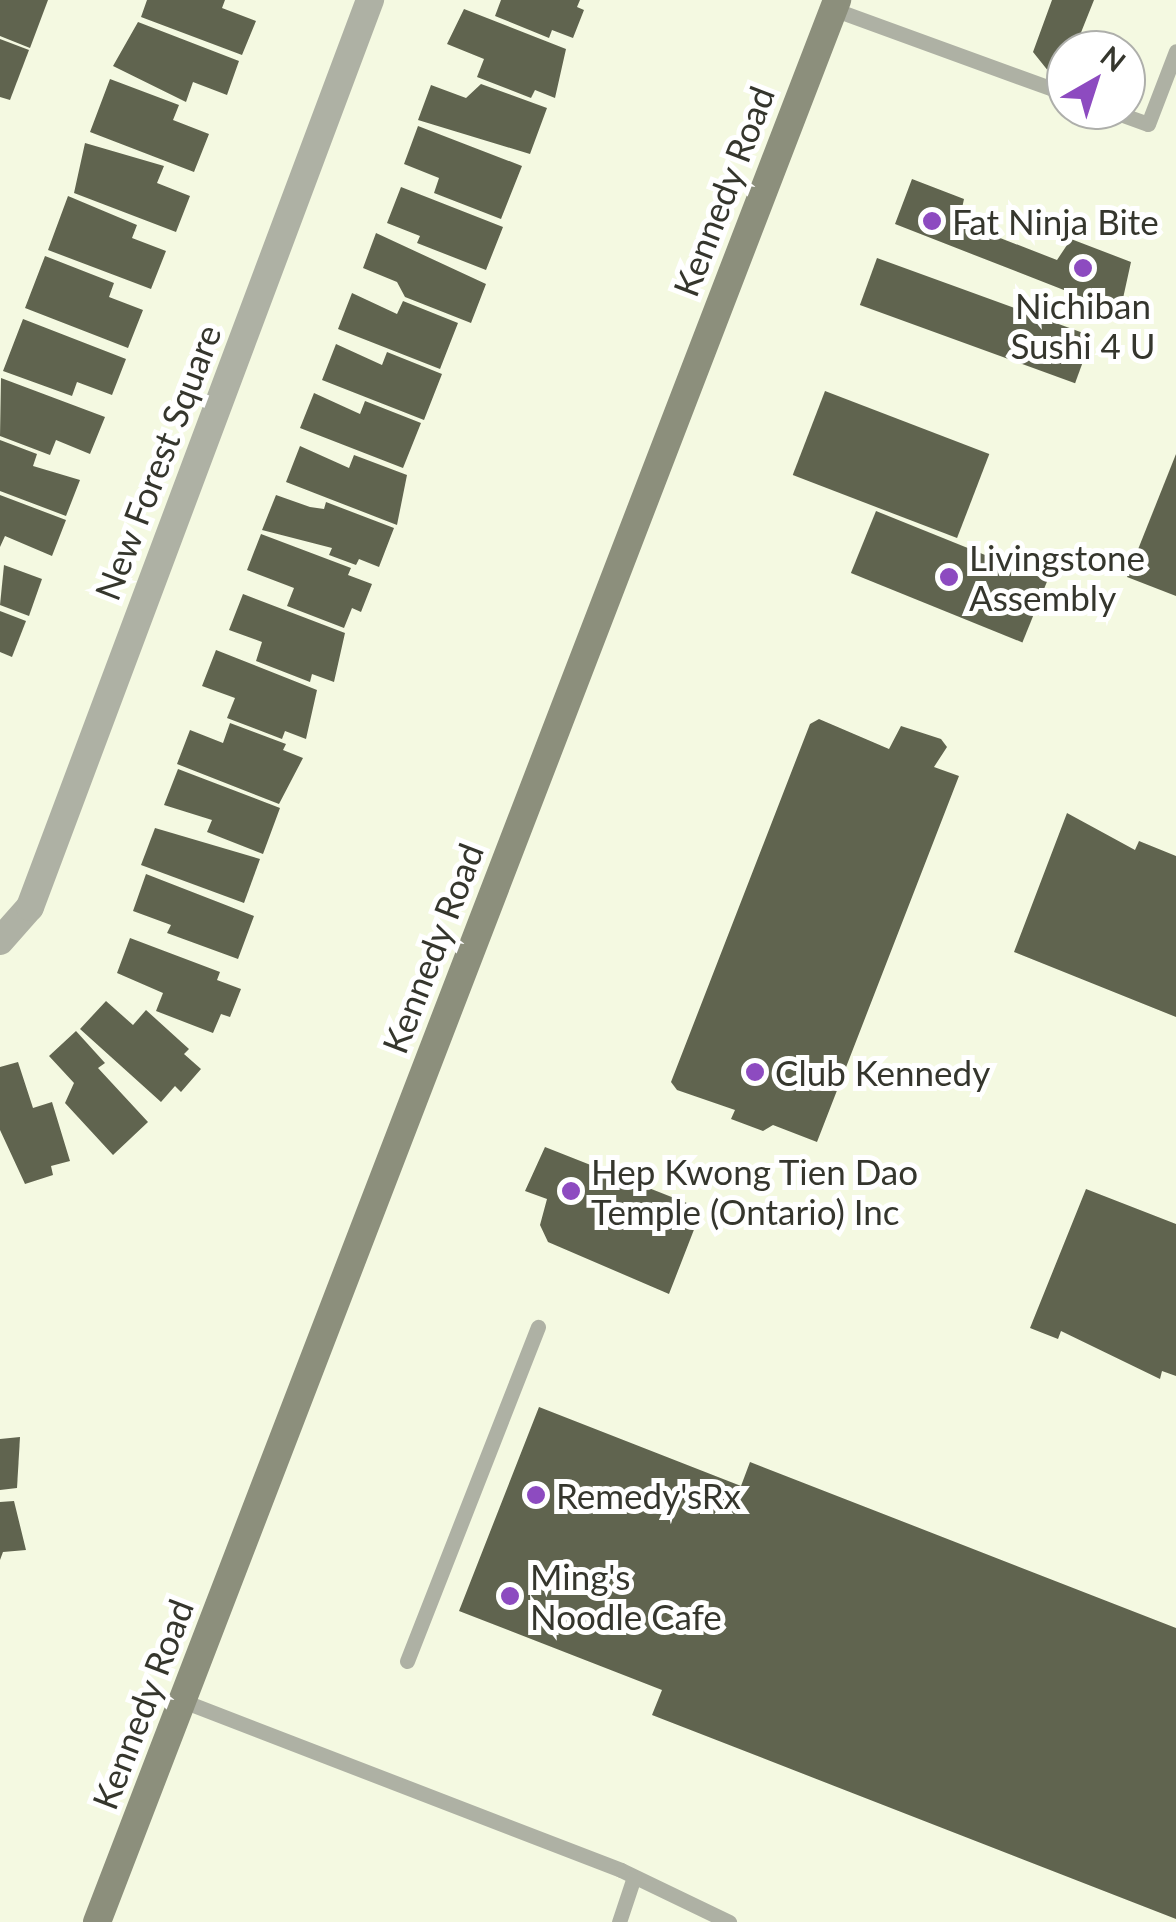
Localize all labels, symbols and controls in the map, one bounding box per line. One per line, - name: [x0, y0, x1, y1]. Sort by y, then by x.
- north arrow: [1046, 30, 1146, 130]
- text: N: [1095, 38, 1133, 78]
- street label: Kennedy Road: [664, 80, 782, 302]
- place label: Fat Ninja Bite: [952, 200, 1159, 242]
- marker: Fat Ninja Bite: [921, 210, 943, 232]
- marker: Nichiban Sushi 4 U: [1072, 257, 1094, 279]
- place label: Nichiban Sushi 4 U: [1010, 284, 1156, 366]
- street label: New Forest Square: [85, 318, 229, 606]
- place label: Livingstone Assembly: [969, 536, 1145, 618]
- marker: Livingstone Assembly: [938, 566, 960, 588]
- street label: Kennedy Road: [373, 837, 491, 1059]
- place label: Club Kennedy: [775, 1051, 990, 1093]
- marker: Club Kennedy: [744, 1061, 766, 1083]
- place label: Hep Kwong Tien Dao Temple (Ontario) Inc: [591, 1150, 919, 1232]
- marker: Hep Kwong Tien Dao Temple (Ontario) Inc: [560, 1180, 582, 1202]
- place label: Remedy'sRx: [556, 1474, 741, 1516]
- marker: Remedy'sRx: [525, 1484, 547, 1506]
- place label: Ming's Noodle Cafe: [530, 1555, 722, 1637]
- marker: Ming's Noodle Cafe: [499, 1585, 521, 1607]
- street label: Kennedy Road: [83, 1593, 201, 1815]

